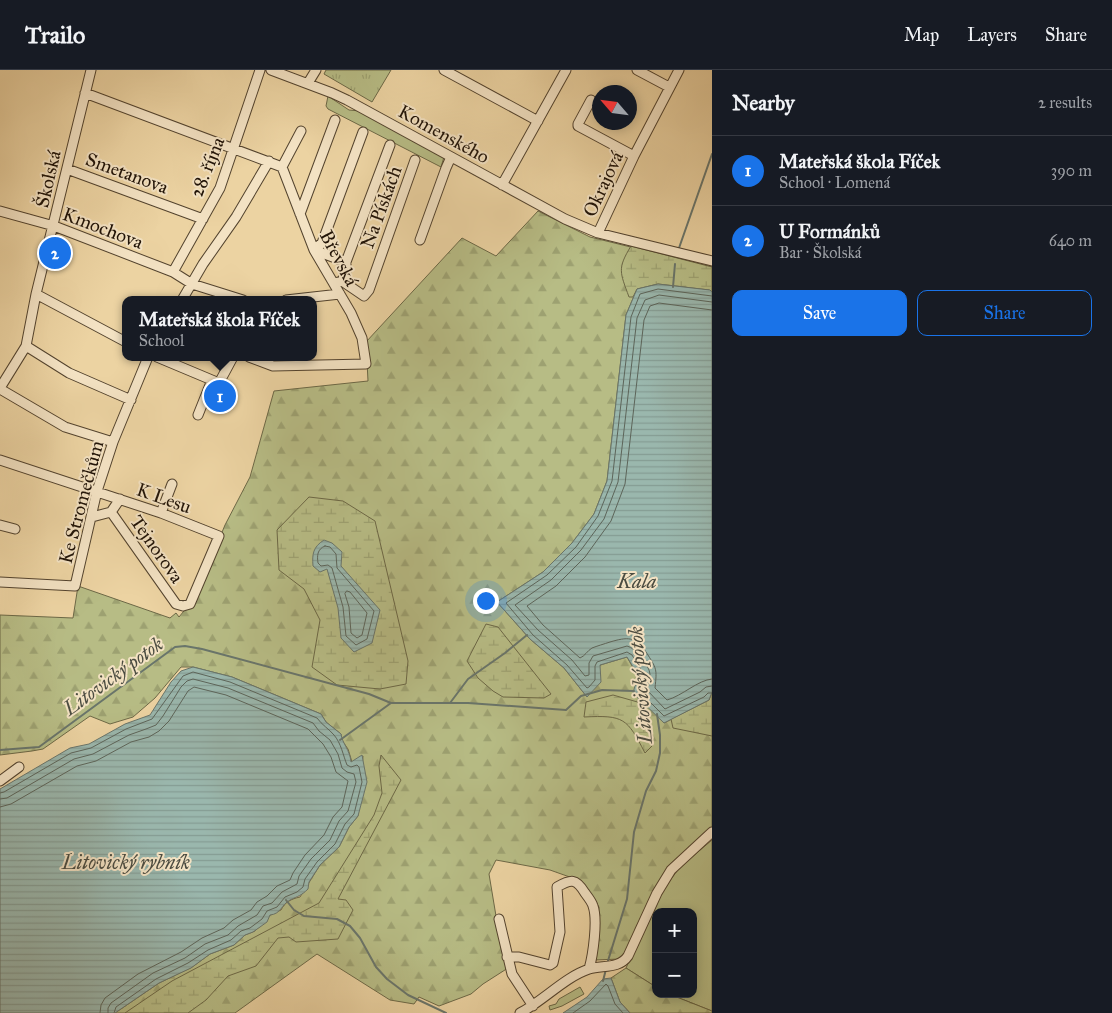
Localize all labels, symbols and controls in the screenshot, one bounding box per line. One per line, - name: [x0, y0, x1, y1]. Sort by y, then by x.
- text: Trailo: [25, 20, 85, 50]
- text: Map: [904, 24, 939, 46]
- text: Layers: [967, 24, 1017, 46]
- text: Share: [1045, 24, 1087, 46]
- north arrow: [592, 85, 637, 130]
- text: Nearby: [732, 90, 795, 116]
- text: 2 results: [1038, 93, 1092, 112]
- street label: Komenského: [394, 100, 494, 169]
- street label: 28. října: [185, 133, 230, 200]
- street label: Školská: [30, 147, 66, 210]
- street label: Smetanova: [82, 147, 172, 199]
- street label: Okrajová: [578, 147, 629, 220]
- text: Mateřská škola Fíček: [779, 150, 940, 173]
- text: 1: [745, 161, 751, 180]
- text: 390 m: [1051, 161, 1092, 180]
- street label: Na Pískách: [355, 162, 407, 251]
- text: School · Lomená: [779, 173, 890, 192]
- street label: Kmochova: [60, 202, 147, 254]
- text: U Formánků: [779, 220, 880, 243]
- street label: Břevská: [315, 226, 364, 291]
- text: 2: [744, 231, 752, 250]
- text: 640 m: [1049, 231, 1092, 250]
- pin: 2: [39, 234, 71, 272]
- text: Bar · Školská: [779, 243, 862, 262]
- button: Save: [732, 290, 907, 336]
- button: Share: [917, 290, 1092, 336]
- popup: [122, 296, 317, 361]
- text: Mateřská škola Fíček: [139, 308, 300, 331]
- text: School: [139, 331, 184, 350]
- pin: 1: [204, 377, 236, 415]
- street label: Ke Stromečkům: [54, 438, 108, 566]
- street label: K Lesu: [133, 478, 195, 518]
- street label: Tejnorova: [125, 511, 189, 588]
- water label: Kala: [616, 569, 657, 593]
- your location: [473, 588, 499, 614]
- water label: Litovický potok: [623, 625, 658, 746]
- water label: Litovický potok: [58, 632, 168, 722]
- water label: Litovický rybník: [61, 850, 190, 874]
- map controls: [652, 908, 697, 998]
- button: +: [652, 908, 697, 953]
- button: −: [652, 953, 697, 998]

